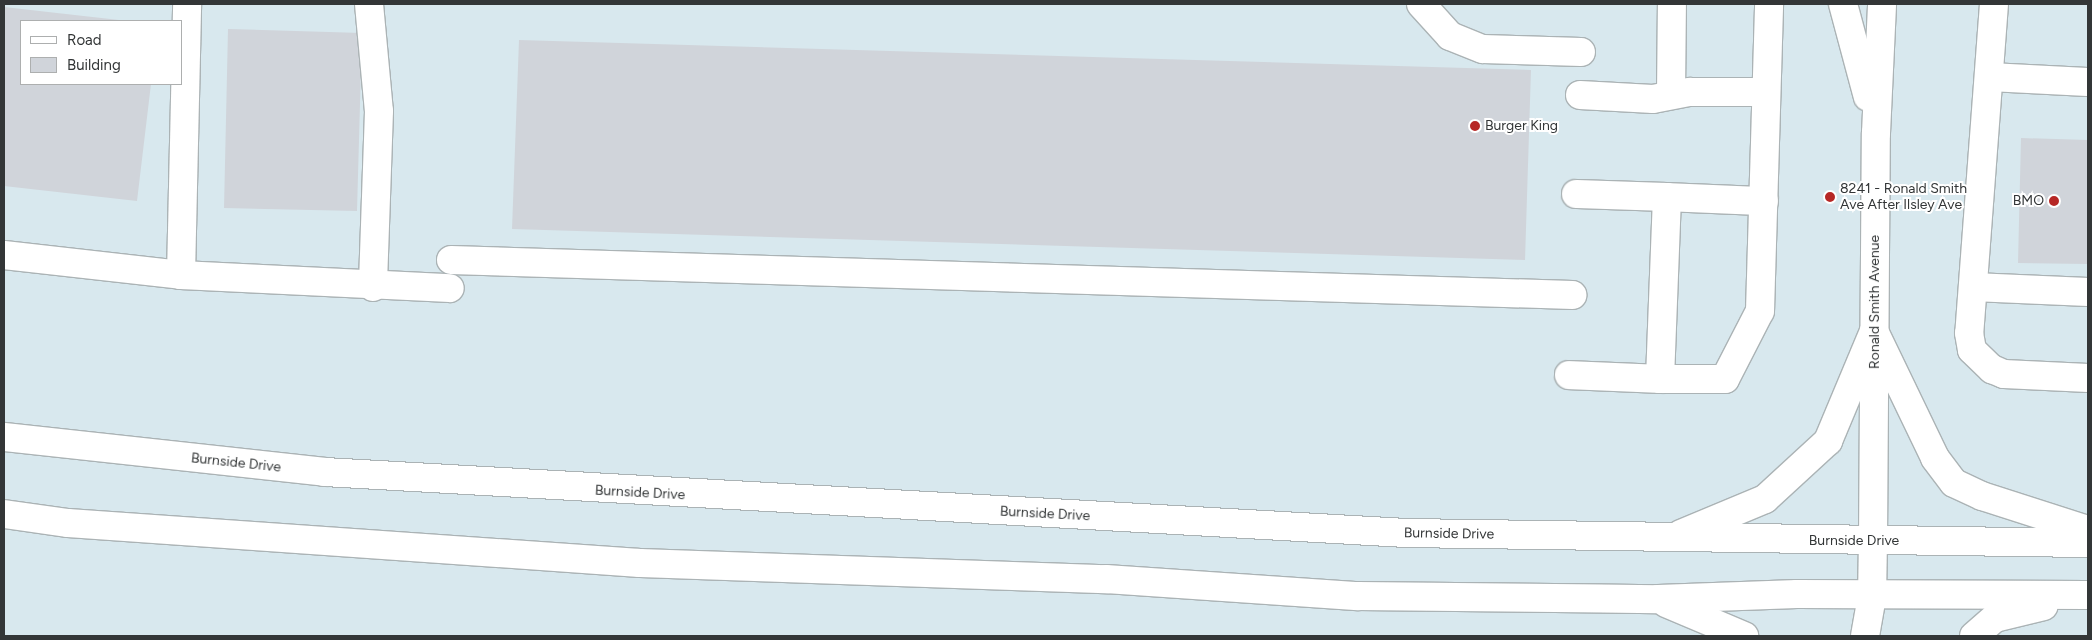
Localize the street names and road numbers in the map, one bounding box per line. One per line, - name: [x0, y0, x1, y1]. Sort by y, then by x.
- street label: Ronald Smith Avenue: [1867, 235, 1883, 369]
- street label: Burnside Drive: [190, 450, 282, 476]
- street label: Burnside Drive: [594, 482, 686, 504]
- street label: Burnside Drive: [999, 503, 1091, 525]
- street label: Burnside Drive: [1404, 525, 1494, 543]
- street label: Burnside Drive: [1809, 533, 1899, 549]

